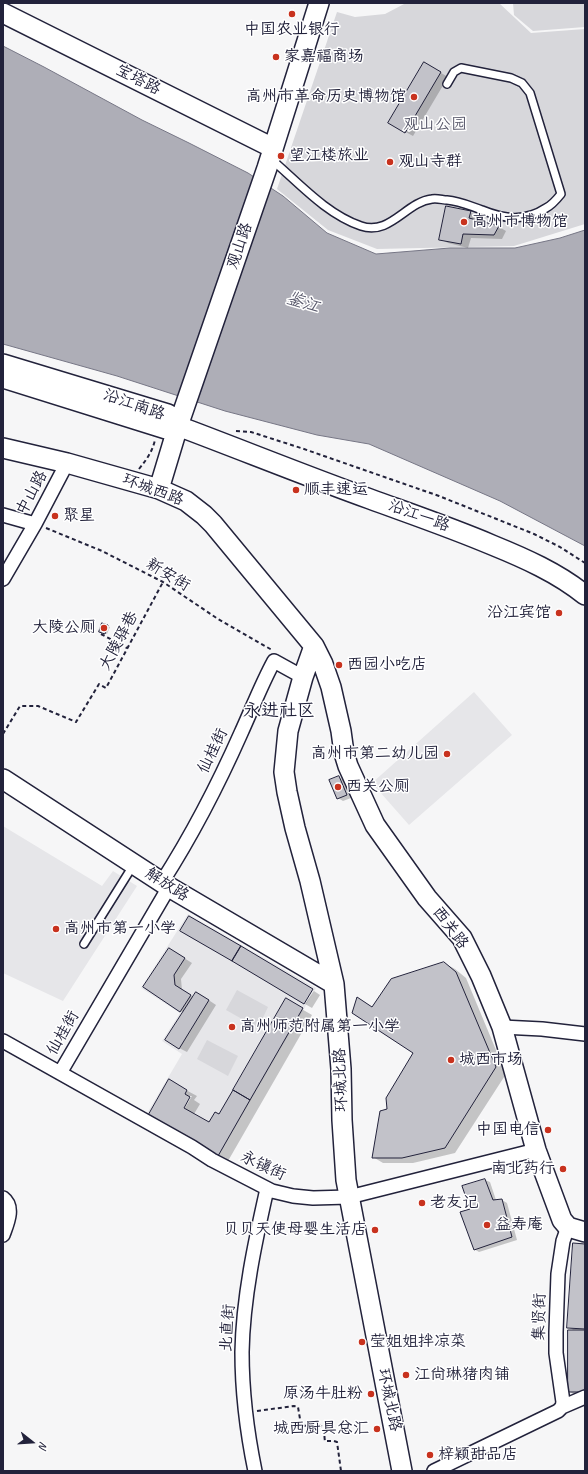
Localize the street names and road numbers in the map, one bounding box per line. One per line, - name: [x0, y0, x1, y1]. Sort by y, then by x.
- street label: 宝塔路: [112, 61, 164, 99]
- street label: 观山路: [223, 220, 257, 272]
- street label: 沿江南路: [101, 386, 167, 424]
- street label: 中山路: [12, 467, 52, 519]
- street label: 环城西路: [120, 470, 186, 510]
- street label: 沿江一路: [386, 496, 452, 536]
- street label: 新安街: [142, 554, 194, 596]
- street label: 大陵驿巷: [96, 608, 142, 674]
- street label: 仙桂街: [194, 725, 232, 777]
- street label: 解放路: [142, 864, 192, 906]
- street label: 西关路: [428, 903, 472, 953]
- street label: 仙桂街: [43, 1007, 83, 1059]
- street label: 环城北路: [330, 1048, 352, 1112]
- street label: 永镇街: [237, 1147, 289, 1185]
- street label: 集贤街: [530, 1293, 550, 1341]
- street label: 北直街: [217, 1303, 239, 1353]
- street label: 环城北路: [373, 1367, 405, 1433]

